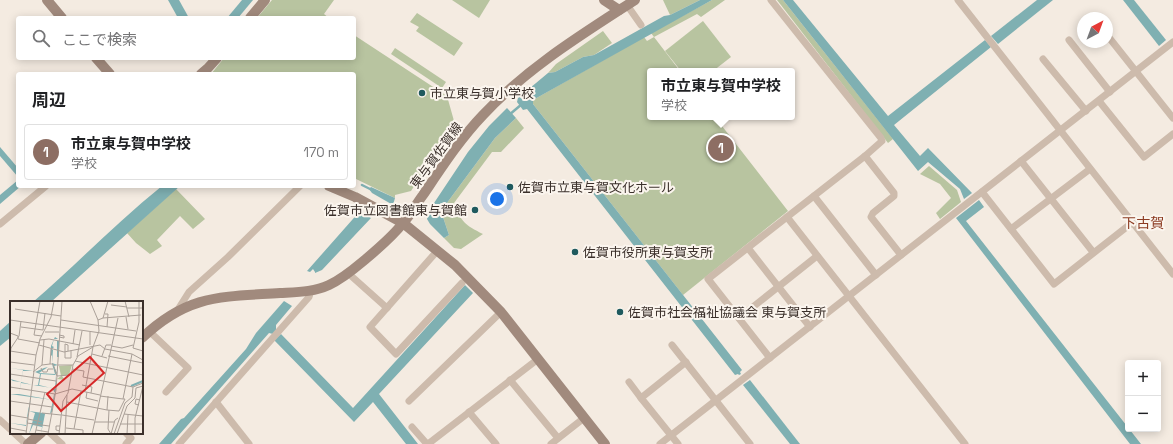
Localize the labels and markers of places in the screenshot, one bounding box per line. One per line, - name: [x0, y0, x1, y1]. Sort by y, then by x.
- place label: 市立東与賀小学校: [430, 85, 534, 102]
- marker: 市立東与賀小学校: [417, 88, 427, 98]
- pin: 1: [708, 133, 734, 163]
- place label: 佐賀市立東与賀文化ホール: [518, 179, 674, 196]
- marker: 佐賀市立東与賀文化ホール: [505, 182, 515, 192]
- place label: 佐賀市立図書館東与賀館: [324, 202, 467, 219]
- marker: 佐賀市立図書館東与賀館: [470, 205, 480, 215]
- place label: 佐賀市役所東与賀支所: [583, 244, 713, 261]
- marker: 佐賀市役所東与賀支所: [570, 247, 580, 257]
- place label: 佐賀市社会福祉協議会 東与賀支所: [628, 304, 826, 321]
- marker: 佐賀市社会福祉協議会 東与賀支所: [615, 307, 625, 317]

